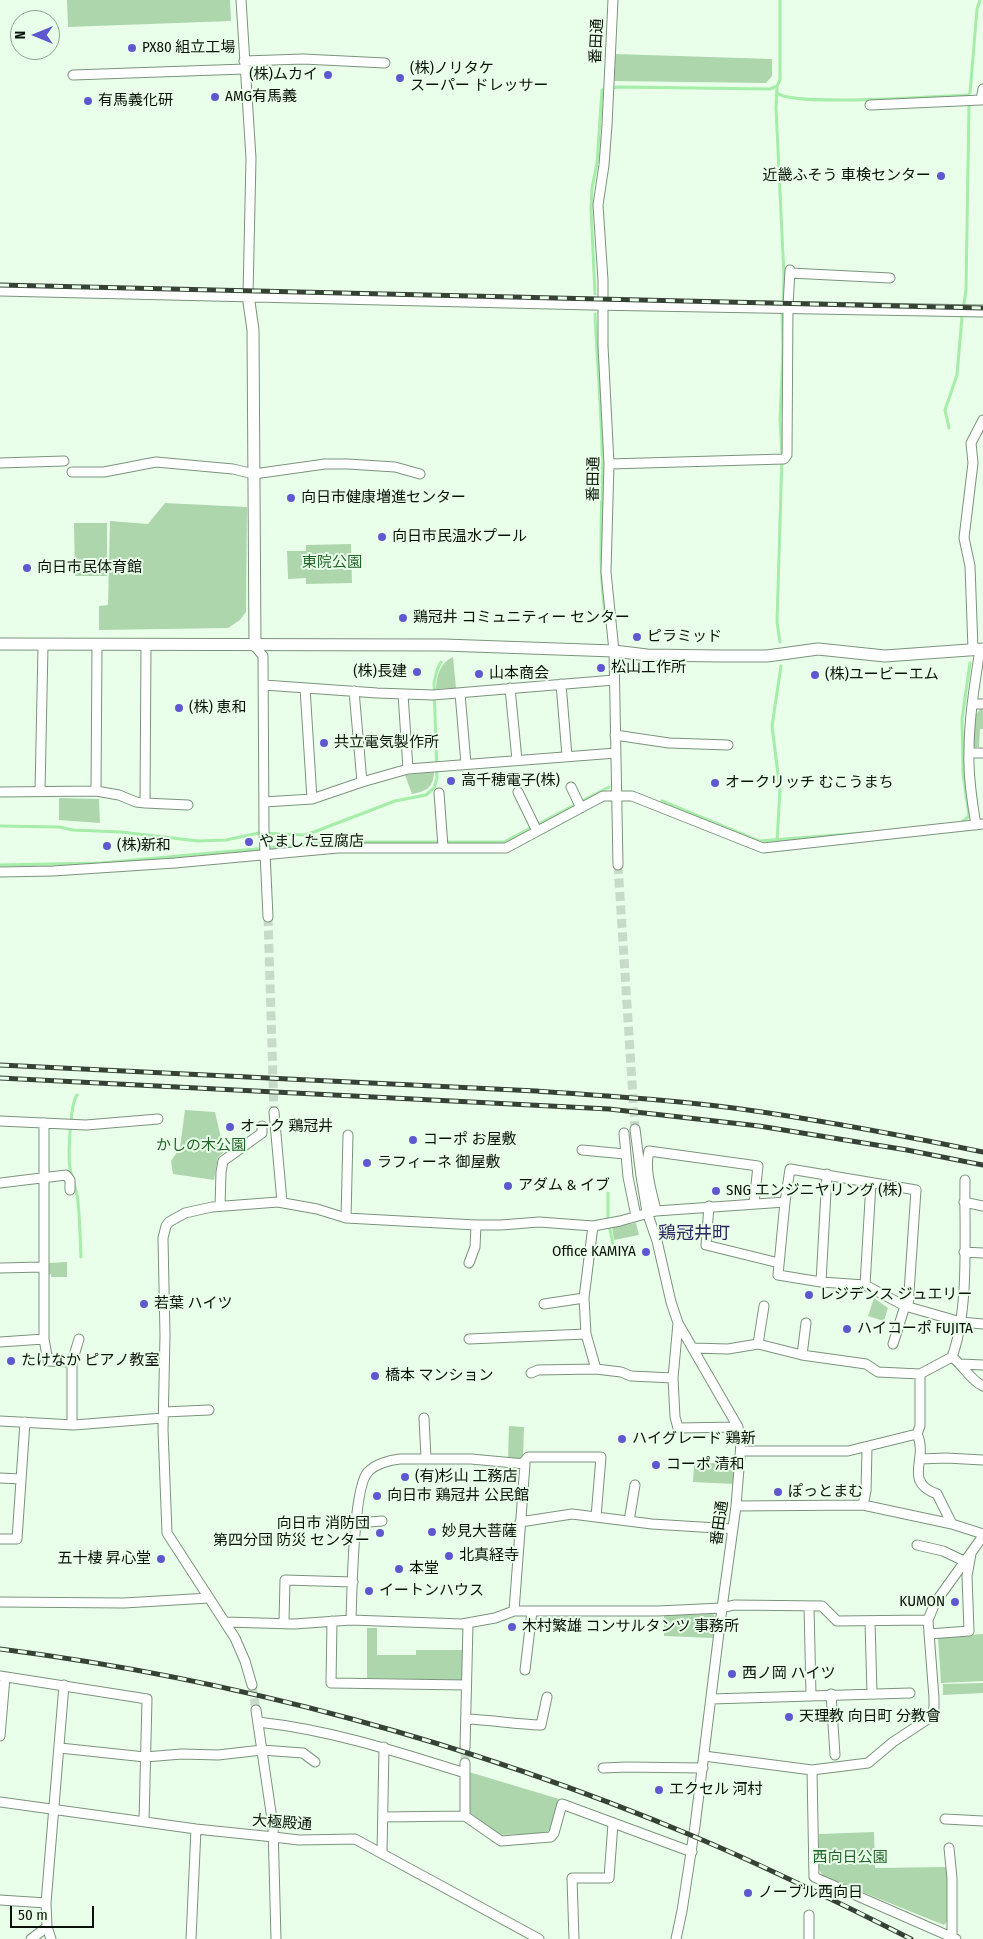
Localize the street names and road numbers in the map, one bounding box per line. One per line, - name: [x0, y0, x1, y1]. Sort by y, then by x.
- street label: 番田通: [587, 18, 607, 64]
- street label: 番田通: [585, 456, 603, 502]
- street label: 番田通: [708, 1499, 732, 1547]
- street label: 大極殿通: [251, 1812, 313, 1834]

